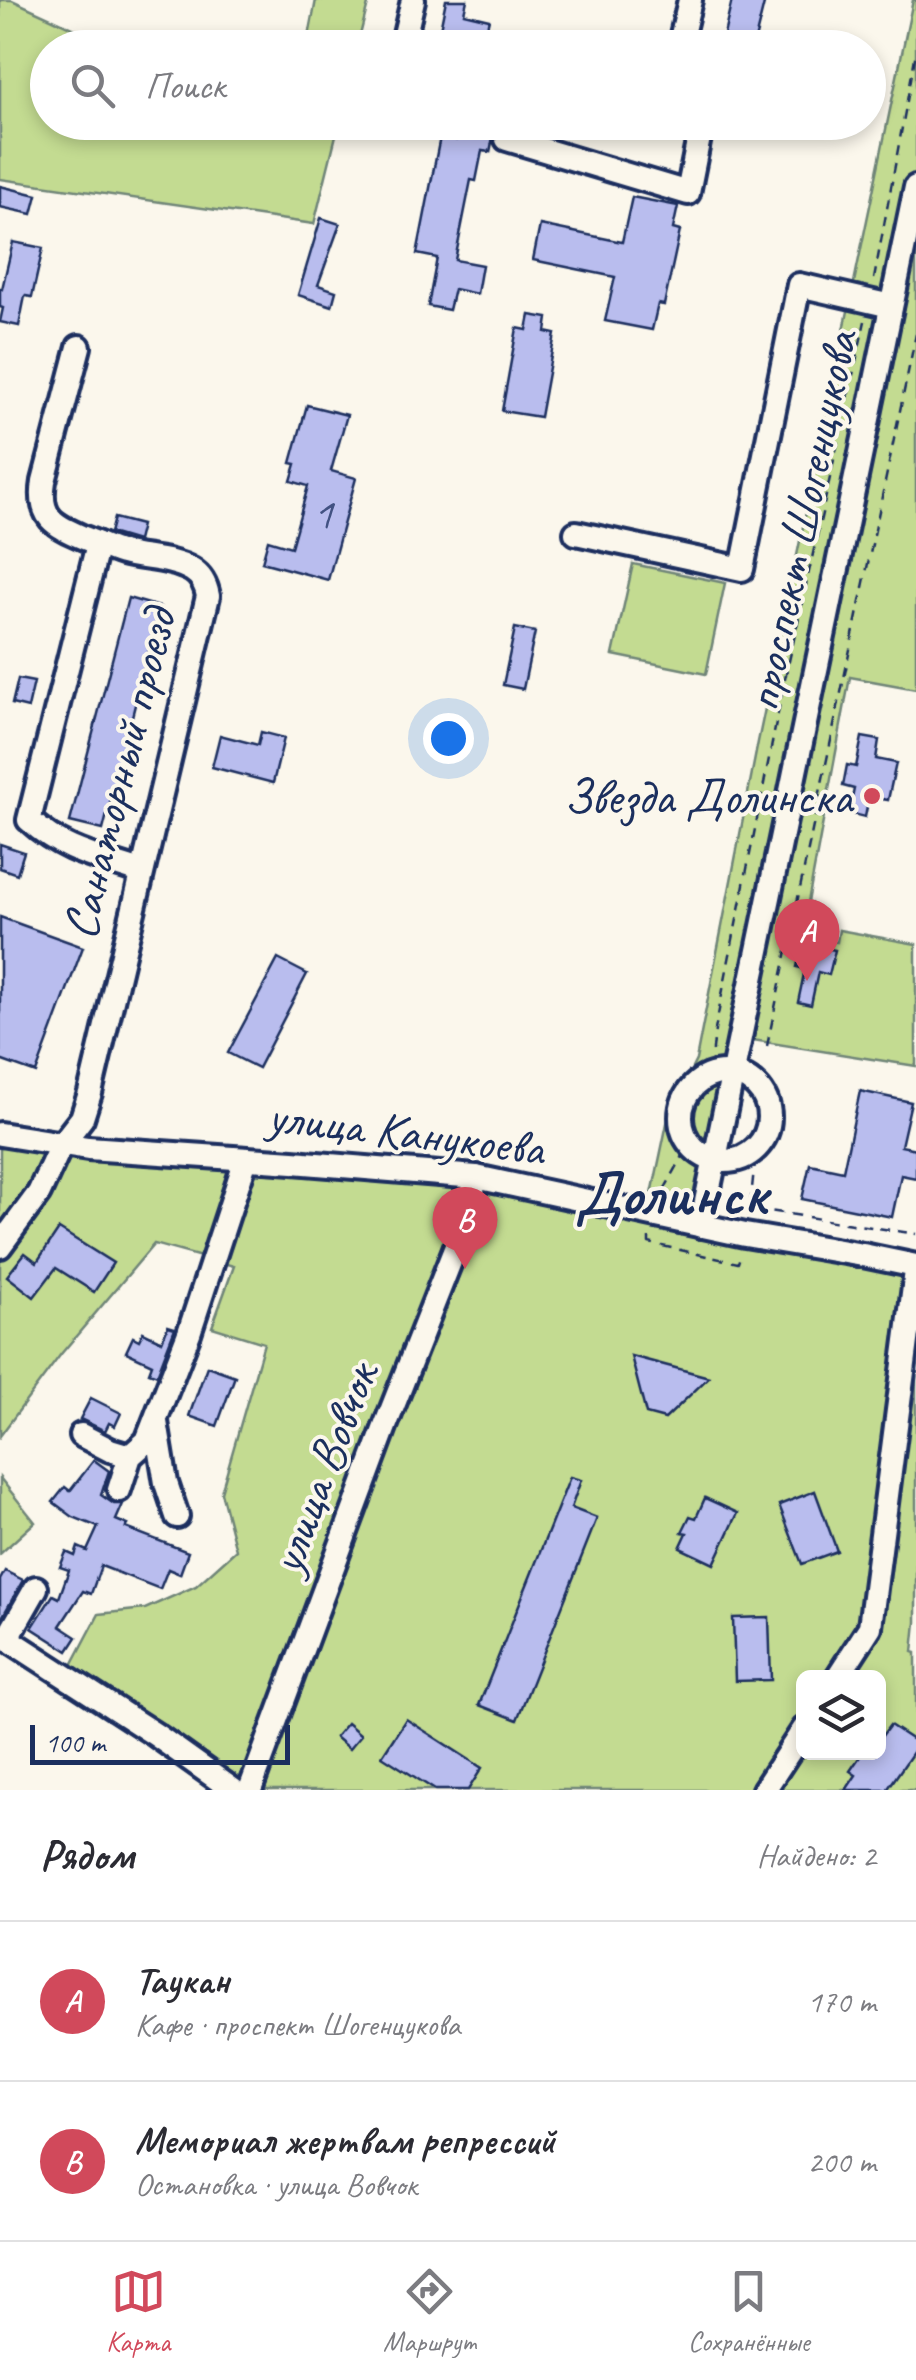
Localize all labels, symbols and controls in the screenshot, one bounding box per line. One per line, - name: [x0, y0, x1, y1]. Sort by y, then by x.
- search box: [30, 30, 886, 140]
- icon: search: [65, 58, 120, 113]
- text: Поиск: [145, 62, 225, 109]
- street label: проспект Шогенцукова: [730, 322, 873, 717]
- house number: 1: [313, 485, 336, 542]
- street label: Санаторный проезд: [48, 598, 191, 945]
- your location: [423, 713, 474, 764]
- place label: Звезда Долинска: [564, 765, 855, 828]
- marker: Звезда Долинска: [861, 785, 883, 807]
- pin: A: [774, 898, 840, 981]
- street label: улица Канукоева: [261, 1083, 550, 1181]
- district label: Долинск: [575, 1156, 773, 1232]
- pin: B: [432, 1186, 498, 1269]
- street label: улица Вовчок: [253, 1350, 393, 1585]
- map controls: [796, 1670, 886, 1760]
- button: layers: [796, 1670, 886, 1760]
- scale bar: [30, 1720, 290, 1764]
- text: 100 m: [45, 1725, 105, 1760]
- text: Рядом: [40, 1829, 134, 1882]
- text: Найдено: 2: [757, 1835, 876, 1876]
- text: Таукан: [135, 1957, 229, 2004]
- text: A: [64, 1981, 81, 2022]
- text: 170 m: [807, 1981, 876, 2022]
- text: Кафе · проспект Шогенцукова: [135, 2004, 460, 2045]
- text: Мемориал жертвам репрессий: [135, 2117, 555, 2164]
- text: B: [64, 2141, 81, 2182]
- text: 200 m: [807, 2141, 876, 2182]
- text: Остановка · улица Вовчок: [135, 2164, 417, 2205]
- tab: Карта: [106, 2264, 170, 2359]
- tab: Маршрут: [383, 2264, 475, 2359]
- tab: Сохранённые: [688, 2264, 810, 2359]

